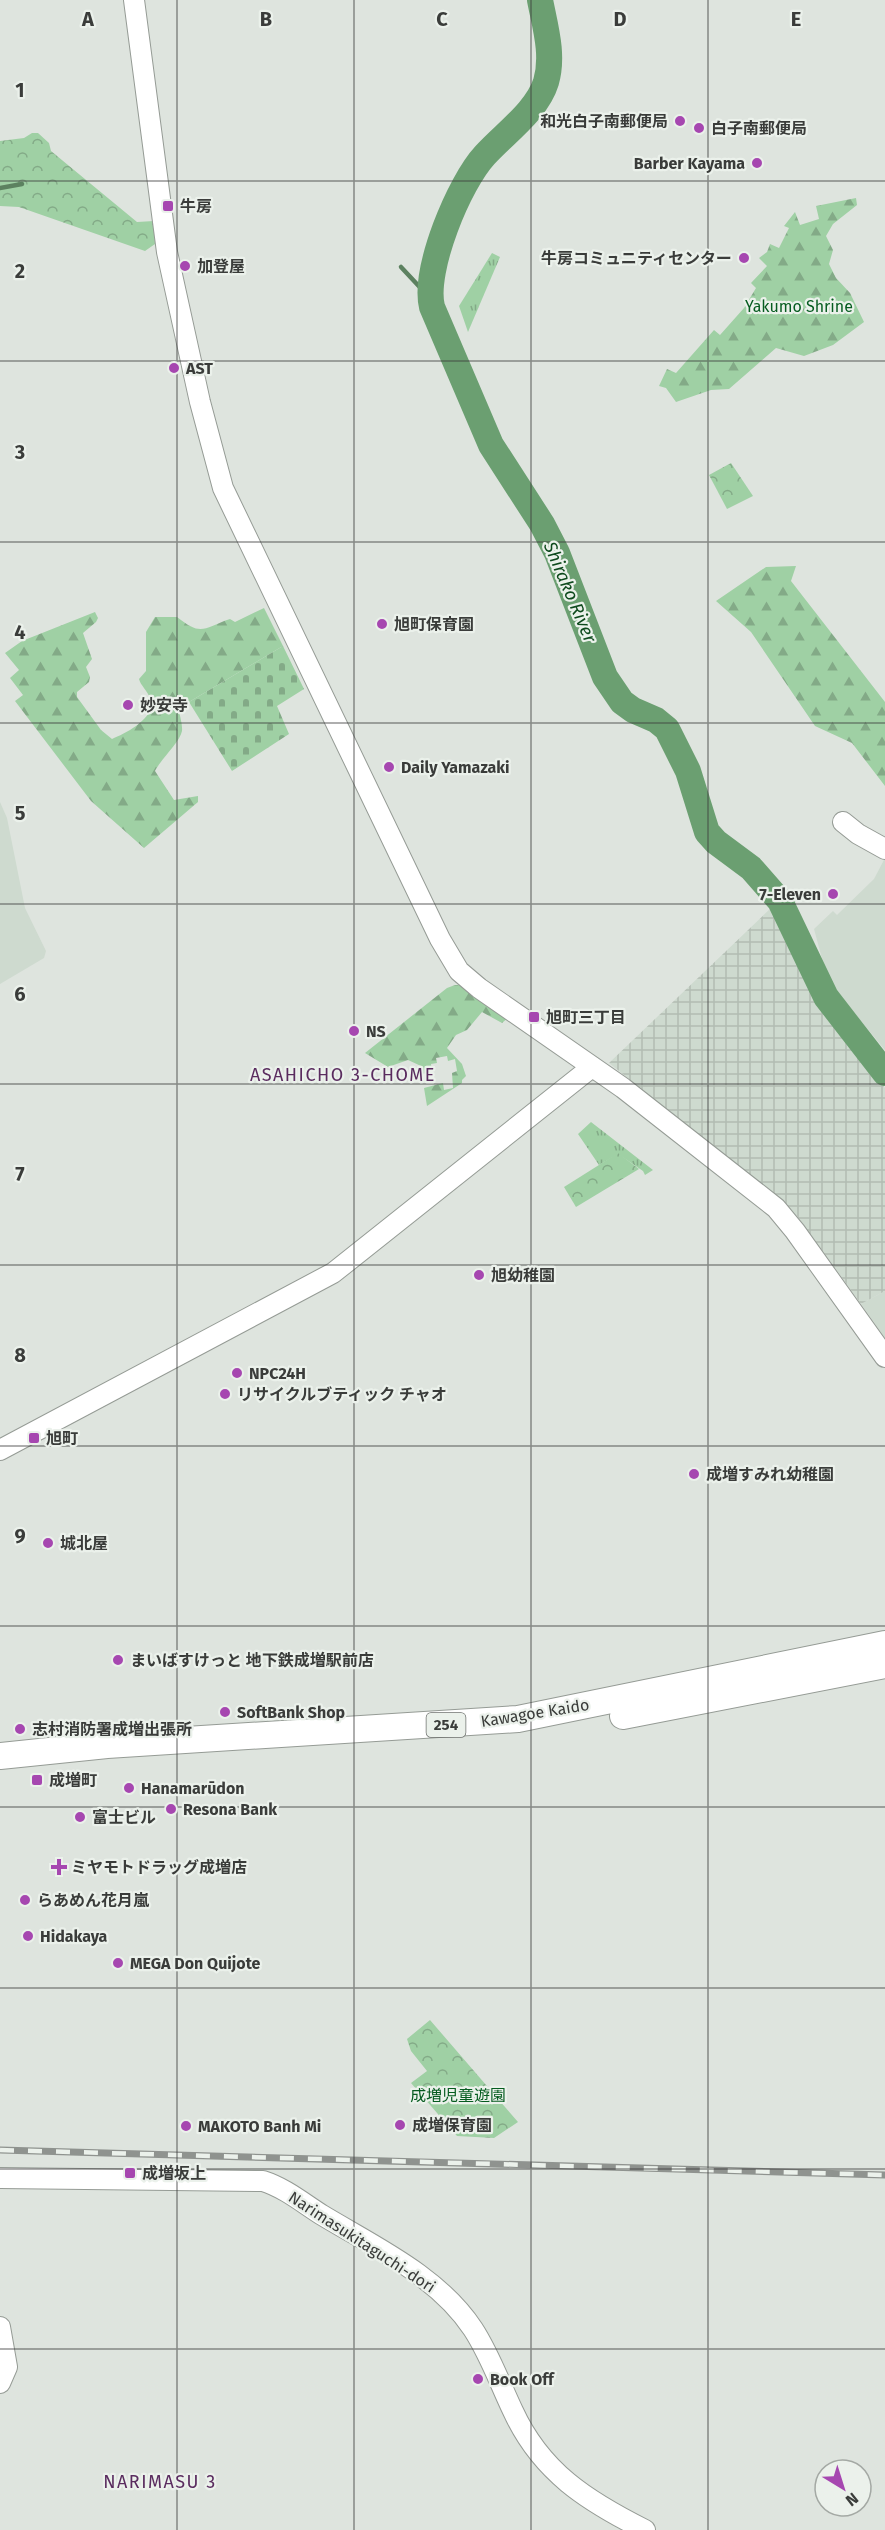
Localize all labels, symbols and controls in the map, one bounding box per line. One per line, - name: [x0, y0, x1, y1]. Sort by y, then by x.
- text: A: [81, 7, 95, 31]
- text: B: [260, 7, 272, 31]
- text: C: [436, 7, 448, 31]
- text: D: [613, 7, 627, 31]
- text: E: [791, 7, 801, 31]
- text: 1: [15, 78, 25, 102]
- place label: 和光白子南郵便局: [540, 112, 668, 131]
- marker: 和光白子南郵便局: [673, 114, 687, 128]
- place label: 白子南郵便局: [711, 119, 807, 138]
- marker: 白子南郵便局: [692, 121, 706, 135]
- place label: Barber Kayama: [634, 154, 745, 173]
- marker: Barber Kayama: [750, 156, 764, 170]
- place label: 牛房: [180, 197, 212, 216]
- marker: 牛房: [161, 199, 175, 213]
- place label: 牛房コミュニティセンター: [541, 249, 732, 268]
- marker: 牛房コミュニティセンター: [737, 251, 751, 265]
- place label: 加登屋: [197, 257, 245, 276]
- text: 2: [15, 259, 25, 283]
- marker: 加登屋: [178, 259, 192, 273]
- park label: Yakumo Shrine: [745, 297, 853, 316]
- place label: AST: [185, 359, 213, 378]
- marker: AST: [167, 361, 181, 375]
- text: 3: [14, 440, 25, 464]
- water label: Shirako River: [539, 537, 602, 647]
- place label: 旭町保育園: [394, 615, 474, 634]
- marker: 旭町保育園: [375, 617, 389, 631]
- text: 4: [14, 620, 26, 644]
- place label: 妙安寺: [140, 696, 188, 715]
- marker: 妙安寺: [121, 698, 135, 712]
- place label: Daily Yamazaki: [401, 758, 510, 777]
- marker: Daily Yamazaki: [382, 760, 396, 774]
- text: 5: [15, 801, 26, 825]
- place label: 7-Eleven: [759, 885, 821, 904]
- marker: 7-Eleven: [826, 887, 840, 901]
- text: 6: [14, 982, 26, 1006]
- place label: 旭町三丁目: [546, 1008, 626, 1027]
- marker: 旭町三丁目: [527, 1010, 541, 1024]
- place label: NS: [366, 1022, 386, 1041]
- marker: NS: [347, 1024, 361, 1038]
- district label: ASAHICHO 3-CHOME: [250, 1064, 436, 1086]
- text: 7: [15, 1162, 25, 1186]
- place label: 旭幼稚園: [491, 1266, 555, 1285]
- marker: 旭幼稚園: [472, 1268, 486, 1282]
- text: 8: [14, 1343, 26, 1367]
- place label: NPC24H: [249, 1364, 306, 1383]
- marker: NPC24H: [230, 1366, 244, 1380]
- place label: リサイクルブティック チャオ: [237, 1385, 447, 1404]
- marker: リサイクルブティック チャオ: [218, 1387, 232, 1401]
- place label: 旭町: [46, 1429, 78, 1448]
- marker: 旭町: [27, 1431, 41, 1445]
- place label: 成増すみれ幼稚園: [706, 1465, 834, 1484]
- marker: 成増すみれ幼稚園: [687, 1467, 701, 1481]
- text: 9: [14, 1524, 26, 1548]
- place label: 城北屋: [60, 1534, 108, 1553]
- marker: 城北屋: [41, 1536, 55, 1550]
- place label: まいばすけっと 地下鉄成増駅前店: [130, 1651, 374, 1670]
- marker: まいばすけっと 地下鉄成増駅前店: [111, 1653, 125, 1667]
- street label: Kawagoe Kaido: [479, 1695, 591, 1731]
- place label: SoftBank Shop: [237, 1703, 345, 1722]
- marker: SoftBank Shop: [218, 1705, 232, 1719]
- road number: 254: [426, 1713, 466, 1737]
- place label: 志村消防署成増出張所: [32, 1720, 192, 1739]
- marker: 志村消防署成増出張所: [13, 1722, 27, 1736]
- place label: 成増町: [49, 1771, 97, 1790]
- marker: 成増町: [30, 1773, 44, 1787]
- place label: Hanamarūdon: [141, 1779, 244, 1798]
- marker: Hanamarūdon: [122, 1781, 136, 1795]
- place label: Resona Bank: [183, 1800, 277, 1819]
- marker: Resona Bank: [164, 1802, 178, 1816]
- place label: 富士ビル: [92, 1808, 156, 1827]
- marker: 富士ビル: [73, 1810, 87, 1824]
- place label: ミヤモトドラッグ成増店: [71, 1858, 247, 1877]
- marker: ミヤモトドラッグ成増店: [52, 1860, 66, 1874]
- place label: らあめん花月嵐: [37, 1891, 150, 1910]
- marker: らあめん花月嵐: [18, 1893, 32, 1907]
- place label: Hidakaya: [40, 1927, 108, 1946]
- marker: Hidakaya: [21, 1929, 35, 1943]
- place label: MEGA Don Quijote: [130, 1954, 261, 1973]
- marker: MEGA Don Quijote: [111, 1956, 125, 1970]
- park label: 成増児童遊園: [410, 2086, 506, 2105]
- place label: 成増保育園: [412, 2116, 492, 2135]
- place label: MAKOTO Banh Mi: [198, 2117, 321, 2136]
- marker: 成増保育園: [393, 2118, 407, 2132]
- marker: MAKOTO Banh Mi: [179, 2119, 193, 2133]
- place label: 成増坂上: [142, 2164, 206, 2183]
- marker: 成増坂上: [123, 2166, 137, 2180]
- street label: Narimasukitaguchi-dori: [285, 2187, 439, 2297]
- place label: Book Off: [490, 2370, 555, 2389]
- marker: Book Off: [471, 2372, 485, 2386]
- north arrow: [813, 2458, 873, 2518]
- district label: NARIMASU 3: [103, 2471, 217, 2493]
- text: N: [842, 2489, 862, 2510]

